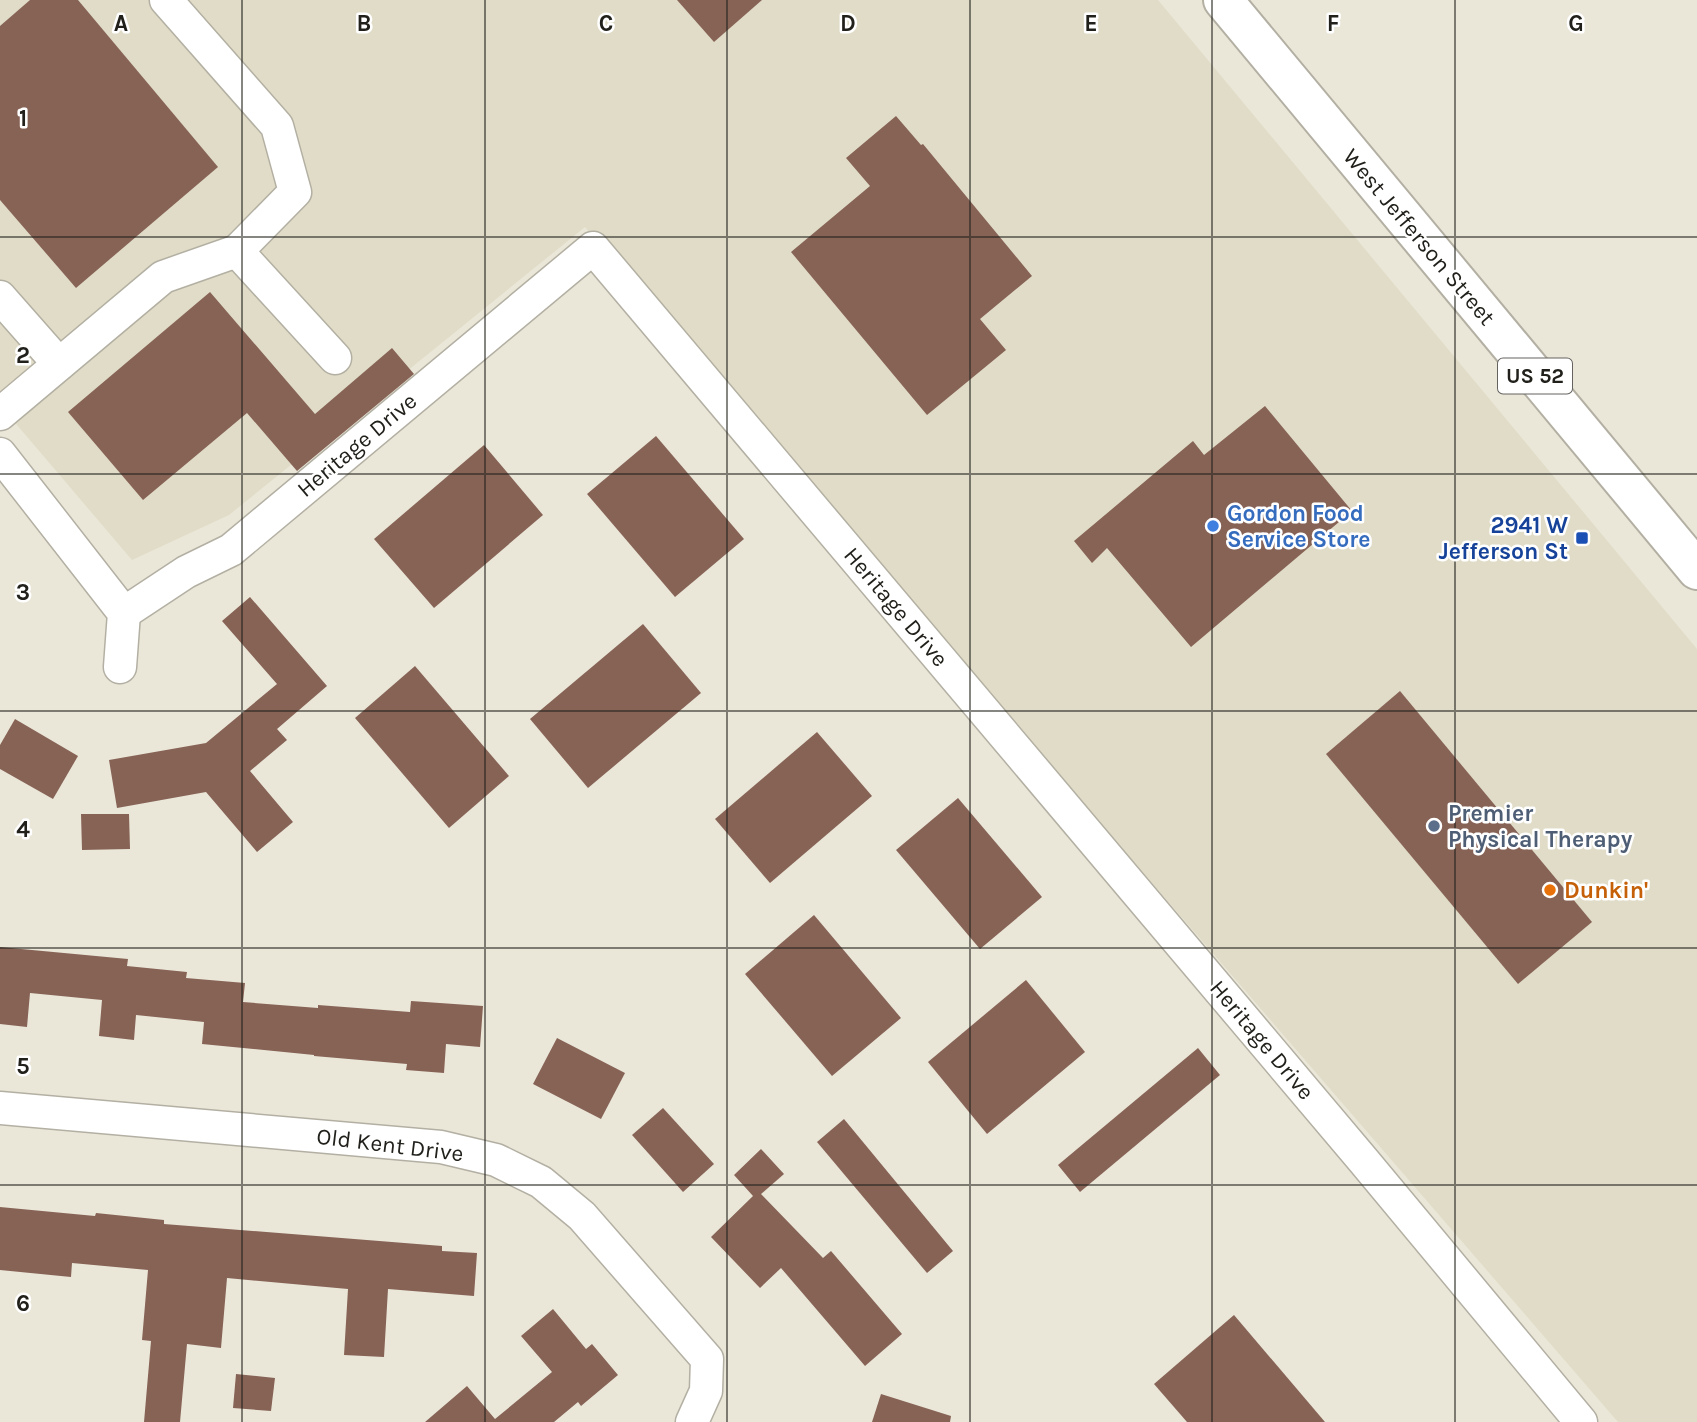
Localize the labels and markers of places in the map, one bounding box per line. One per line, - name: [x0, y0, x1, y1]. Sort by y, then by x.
- place label: Gordon Food Service Store: [1227, 500, 1371, 553]
- place label: 2941 W Jefferson St: [1438, 512, 1568, 565]
- marker: Gordon Food Service Store: [1205, 518, 1221, 534]
- marker: 2941 W Jefferson St: [1574, 530, 1590, 546]
- place label: Premier Physical Therapy: [1448, 800, 1633, 853]
- marker: Premier Physical Therapy: [1426, 818, 1442, 834]
- place label: Dunkin': [1564, 877, 1648, 904]
- marker: Dunkin': [1542, 882, 1558, 898]

